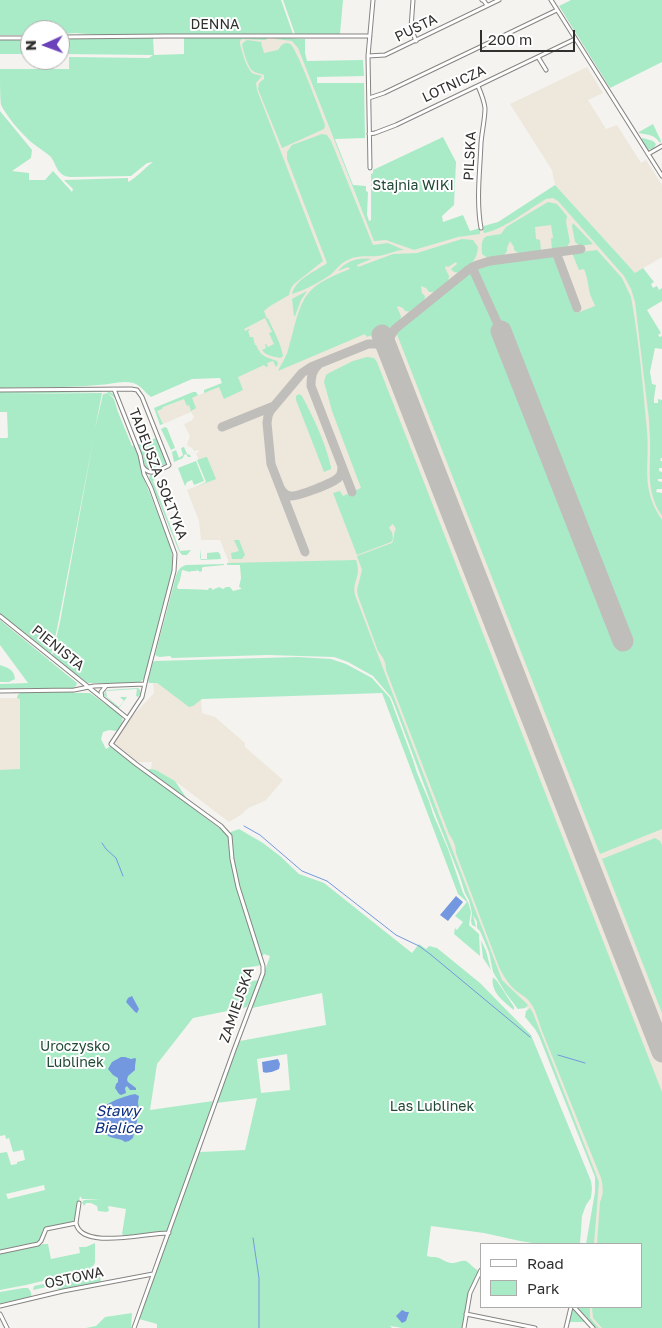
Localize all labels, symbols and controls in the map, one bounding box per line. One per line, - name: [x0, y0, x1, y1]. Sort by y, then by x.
- street label: PUSTA: [392, 11, 440, 45]
- street label: DENNA: [191, 17, 239, 33]
- north arrow: [20, 20, 70, 70]
- scale bar: [482, 20, 577, 52]
- text: 200 m: [488, 30, 532, 48]
- text: N: [22, 40, 39, 51]
- street label: LOTNICZA: [419, 62, 489, 106]
- street label: PILSKA: [460, 131, 480, 181]
- park label: Stajnia WIKI: [372, 178, 454, 194]
- street label: TADEUSZA SOŁTYKA: [125, 406, 191, 542]
- street label: PIENISTA: [28, 622, 88, 674]
- street label: ZAMIEJSKA: [216, 965, 258, 1045]
- park label: Uroczysko Lublinek: [40, 1039, 110, 1072]
- park label: Las Lublinek: [390, 1099, 474, 1115]
- water label: Stawy Bielice: [94, 1102, 142, 1137]
- legend: [480, 1243, 642, 1308]
- text: Road: [527, 1254, 564, 1272]
- street label: OSTOWA: [43, 1264, 105, 1292]
- text: Park: [527, 1279, 559, 1297]

